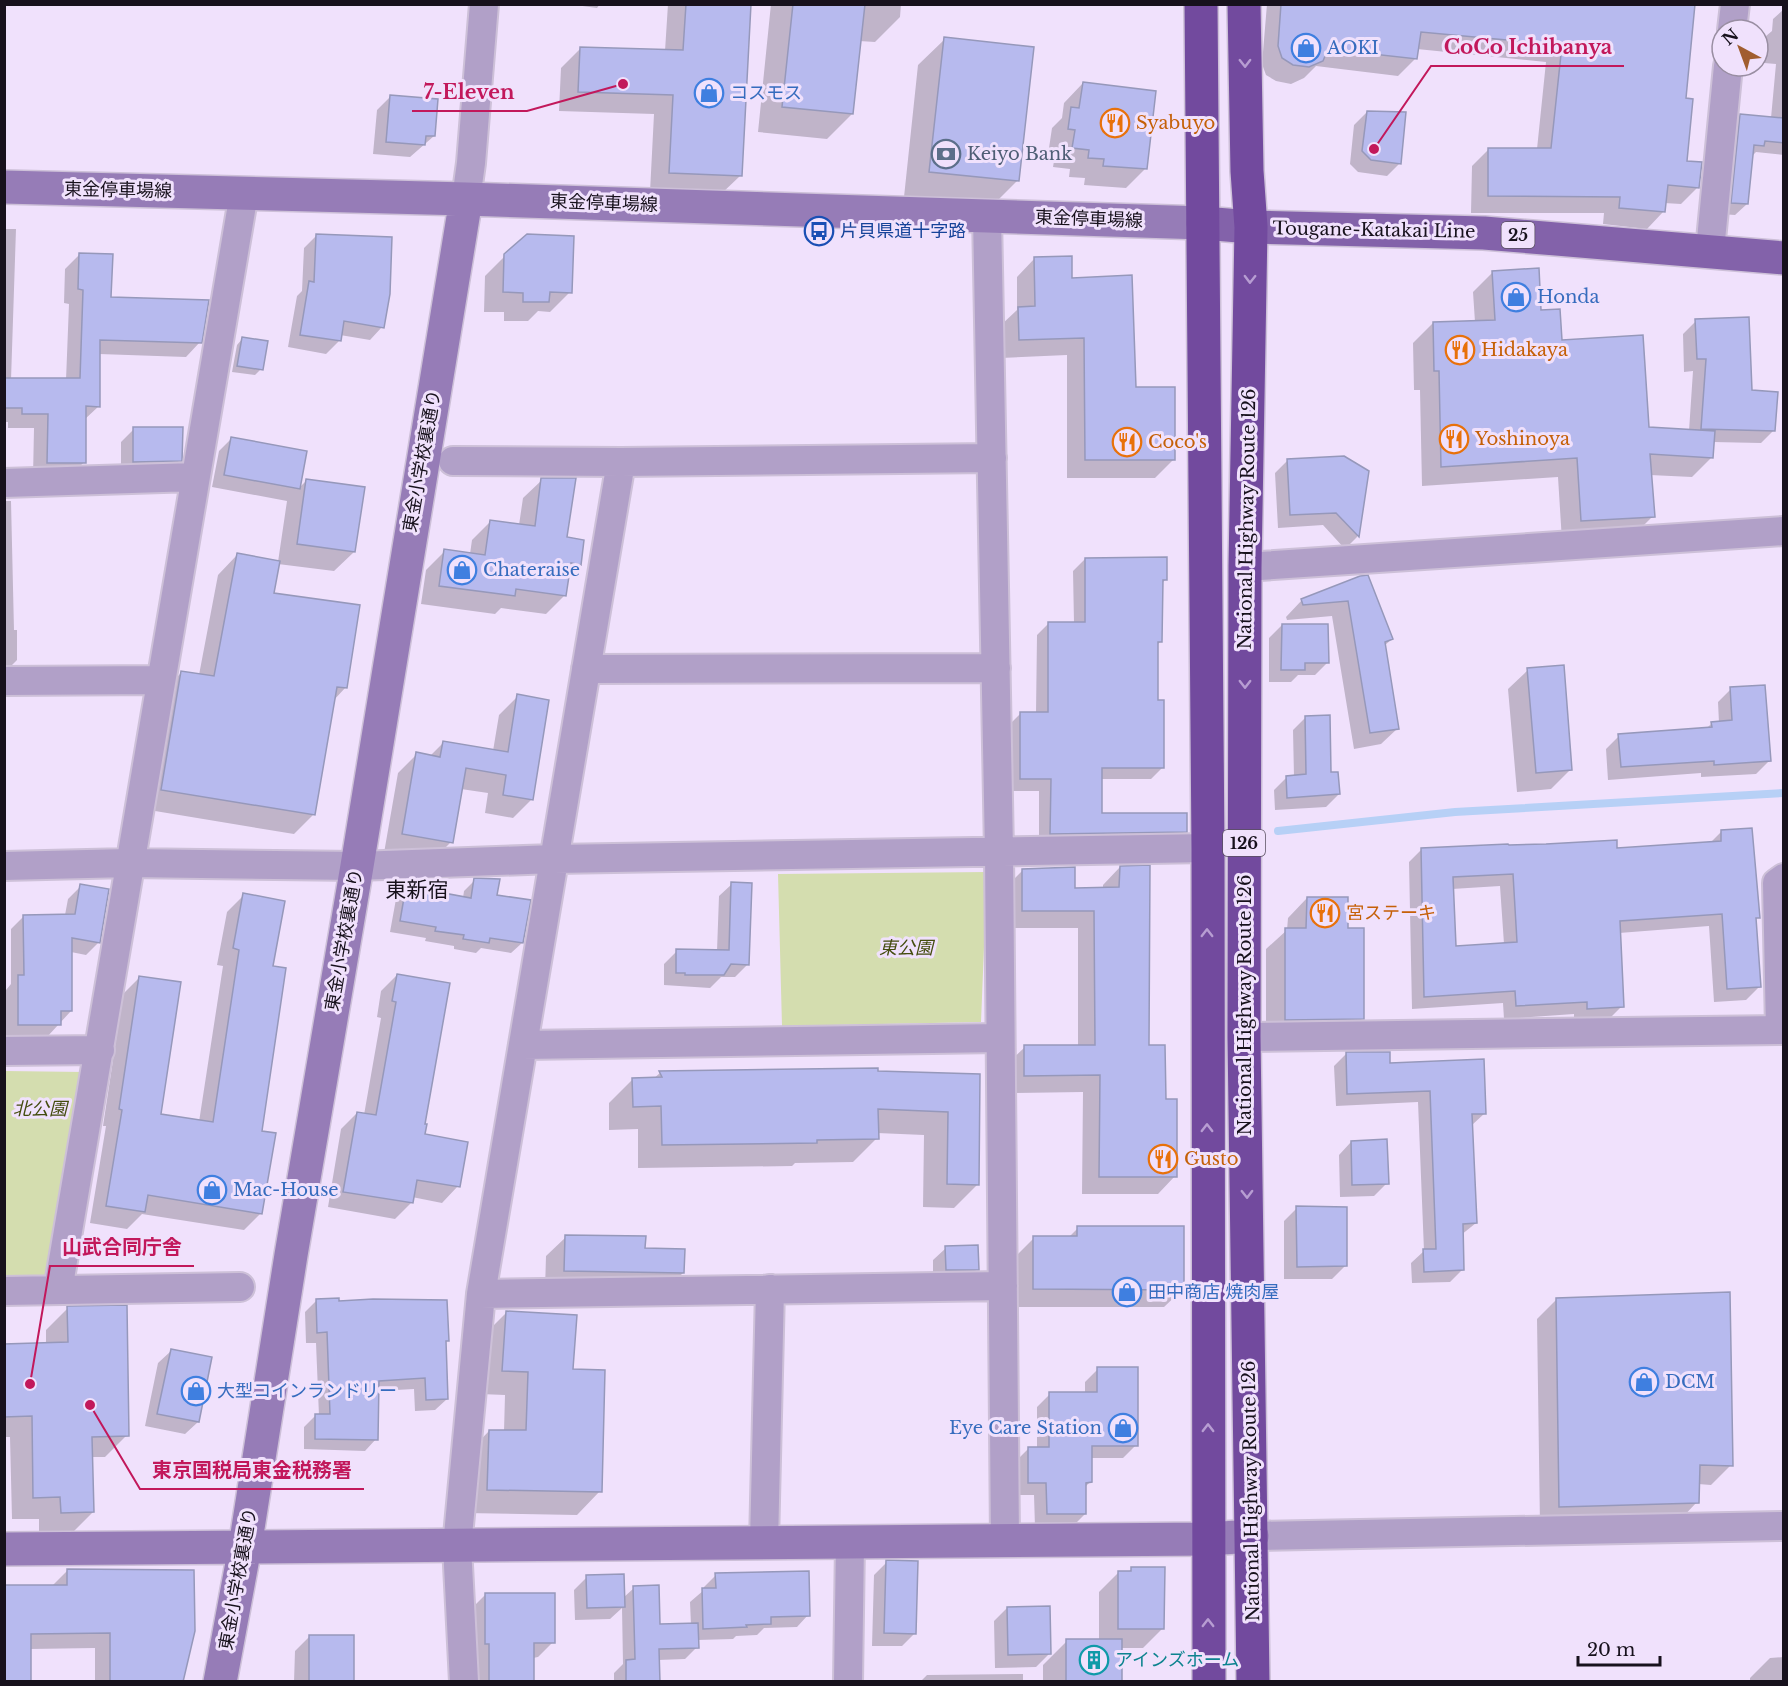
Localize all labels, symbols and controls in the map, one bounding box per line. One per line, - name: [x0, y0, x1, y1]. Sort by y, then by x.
- north arrow: [1710, 18, 1770, 78]
- text: N: [1718, 24, 1742, 49]
- callout: CoCo Ichibanya: [1431, 28, 1624, 66]
- shop icon: AOKI: [1290, 32, 1322, 64]
- text: CoCo Ichibanya: [1444, 35, 1613, 59]
- place label: AOKI: [1326, 37, 1379, 59]
- one-way arrow: [1239, 58, 1252, 67]
- callout: 7-Eleven: [412, 73, 527, 111]
- shop icon: コスモス: [693, 77, 725, 109]
- text: 7-Eleven: [424, 80, 515, 104]
- place label: コスモス: [730, 82, 802, 104]
- restaurant icon: Syabuyo: [1099, 107, 1131, 139]
- place label: Syabuyo: [1136, 112, 1215, 134]
- bank icon: Keiyo Bank: [930, 138, 962, 170]
- place label: Keiyo Bank: [967, 143, 1072, 165]
- street label: 東金停車場線: [64, 178, 172, 202]
- street label: 東金停車場線: [550, 190, 658, 216]
- street label: 東金停車場線: [1035, 206, 1143, 232]
- bus stop icon: 片貝県道十字路: [803, 215, 835, 247]
- street label: Tougane-Katakai Line: [1272, 217, 1476, 243]
- place label: 片貝県道十字路: [840, 220, 966, 242]
- road number: 25: [1502, 222, 1534, 248]
- one-way arrow: [1244, 274, 1256, 283]
- shop icon: Honda: [1500, 281, 1532, 313]
- place label: Honda: [1537, 286, 1599, 308]
- restaurant icon: Hidakaya: [1444, 334, 1476, 366]
- place label: Hidakaya: [1481, 339, 1568, 361]
- street label: 東金小学校裏通り: [399, 388, 445, 534]
- street label: National Highway Route 126: [1234, 388, 1260, 650]
- restaurant icon: Yoshinoya: [1438, 423, 1470, 455]
- restaurant icon: Coco's: [1111, 426, 1143, 458]
- place label: Yoshinoya: [1474, 428, 1570, 450]
- place label: Coco's: [1148, 431, 1207, 453]
- shop icon: Chateraise: [446, 554, 478, 586]
- place label: Chateraise: [483, 559, 580, 581]
- one-way arrow: [1239, 679, 1251, 688]
- road number: 126: [1223, 830, 1265, 856]
- street label: 東金小学校裏通り: [321, 867, 367, 1013]
- street label: National Highway Route 126: [1234, 875, 1256, 1135]
- district label: 東新宿: [386, 877, 449, 903]
- restaurant icon: 宮ステーキ: [1309, 897, 1341, 929]
- place label: 宮ステーキ: [1346, 902, 1436, 924]
- one-way arrow: [1201, 929, 1213, 938]
- park label: 東公園: [879, 937, 936, 959]
- park label: 北公園: [13, 1098, 70, 1120]
- one-way arrow: [1201, 1124, 1213, 1133]
- restaurant icon: Gusto: [1147, 1143, 1179, 1175]
- place label: Gusto: [1184, 1148, 1238, 1170]
- shop icon: Mac-House: [196, 1174, 228, 1206]
- place label: Mac-House: [233, 1179, 339, 1201]
- one-way arrow: [1240, 1189, 1253, 1198]
- callout: 山武合同庁舎: [50, 1228, 194, 1266]
- text: 山武合同庁舎: [62, 1235, 182, 1259]
- shop icon: 田中商店 焼肉屋: [1111, 1276, 1143, 1308]
- place label: 田中商店 焼肉屋: [1148, 1281, 1279, 1303]
- street label: National Highway Route 126: [1238, 1360, 1264, 1622]
- shop icon: DCM: [1628, 1366, 1660, 1398]
- place label: DCM: [1665, 1371, 1715, 1393]
- shop icon: 大型コインランドリー: [180, 1375, 212, 1407]
- place label: 大型コインランドリー: [217, 1380, 397, 1402]
- shop icon: Eye Care Station: [1107, 1412, 1139, 1444]
- place label: Eye Care Station: [949, 1417, 1102, 1439]
- one-way arrow: [1202, 1424, 1214, 1433]
- callout: 東京国税局東金税務署: [140, 1451, 364, 1489]
- text: 東京国税局東金税務署: [152, 1458, 352, 1482]
- street label: 東金小学校裏通り: [215, 1506, 261, 1652]
- one-way arrow: [1202, 1619, 1214, 1628]
- scale bar: [1578, 1629, 1660, 1667]
- text: 20 m: [1587, 1639, 1635, 1661]
- building icon: アインズホーム: [1078, 1644, 1110, 1676]
- place label: アインズホーム: [1115, 1649, 1239, 1671]

